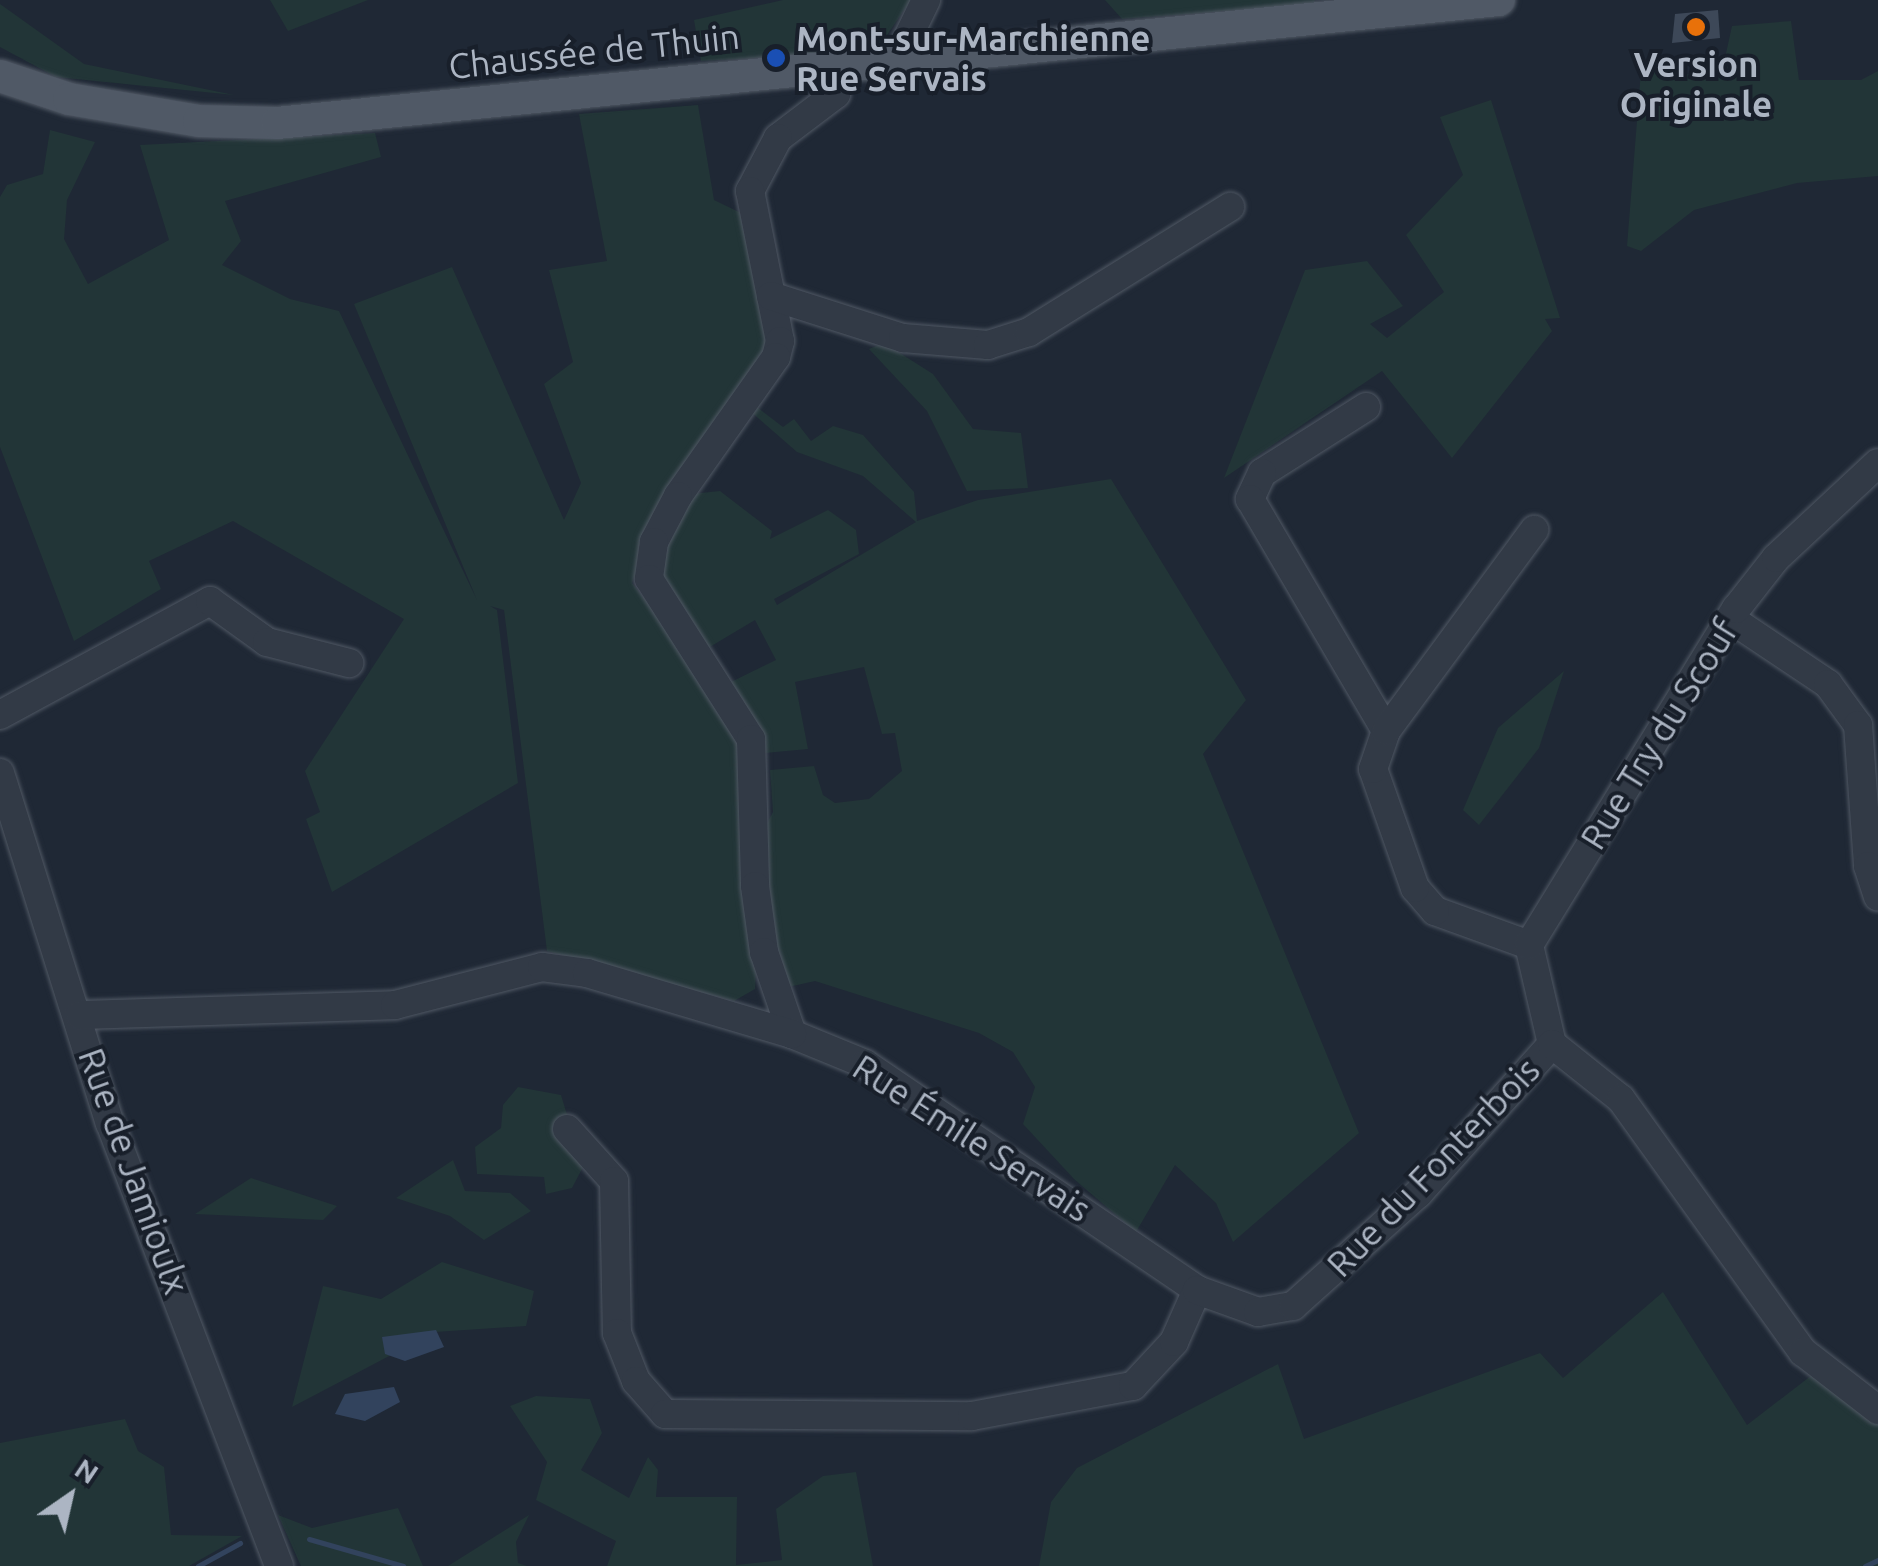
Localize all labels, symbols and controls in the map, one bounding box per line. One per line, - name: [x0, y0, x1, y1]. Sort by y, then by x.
- street label: Chaussée de Thuin: [447, 15, 741, 87]
- marker: Version Originale: [1685, 16, 1707, 38]
- place label: Mont-sur-Marchienne Rue Servais: [796, 17, 1150, 99]
- place label: Version Originale: [1620, 43, 1772, 125]
- marker: Mont-sur-Marchienne Rue Servais: [765, 47, 787, 69]
- street label: Rue Try du Scouf: [1571, 611, 1747, 857]
- street label: Rue de Jamioulx: [70, 1042, 198, 1300]
- street label: Rue Émile Servais: [845, 1046, 1099, 1230]
- street label: Rue du Fonterbois: [1318, 1049, 1548, 1285]
- north arrow: [20, 1446, 120, 1546]
- text: N: [70, 1452, 104, 1489]

